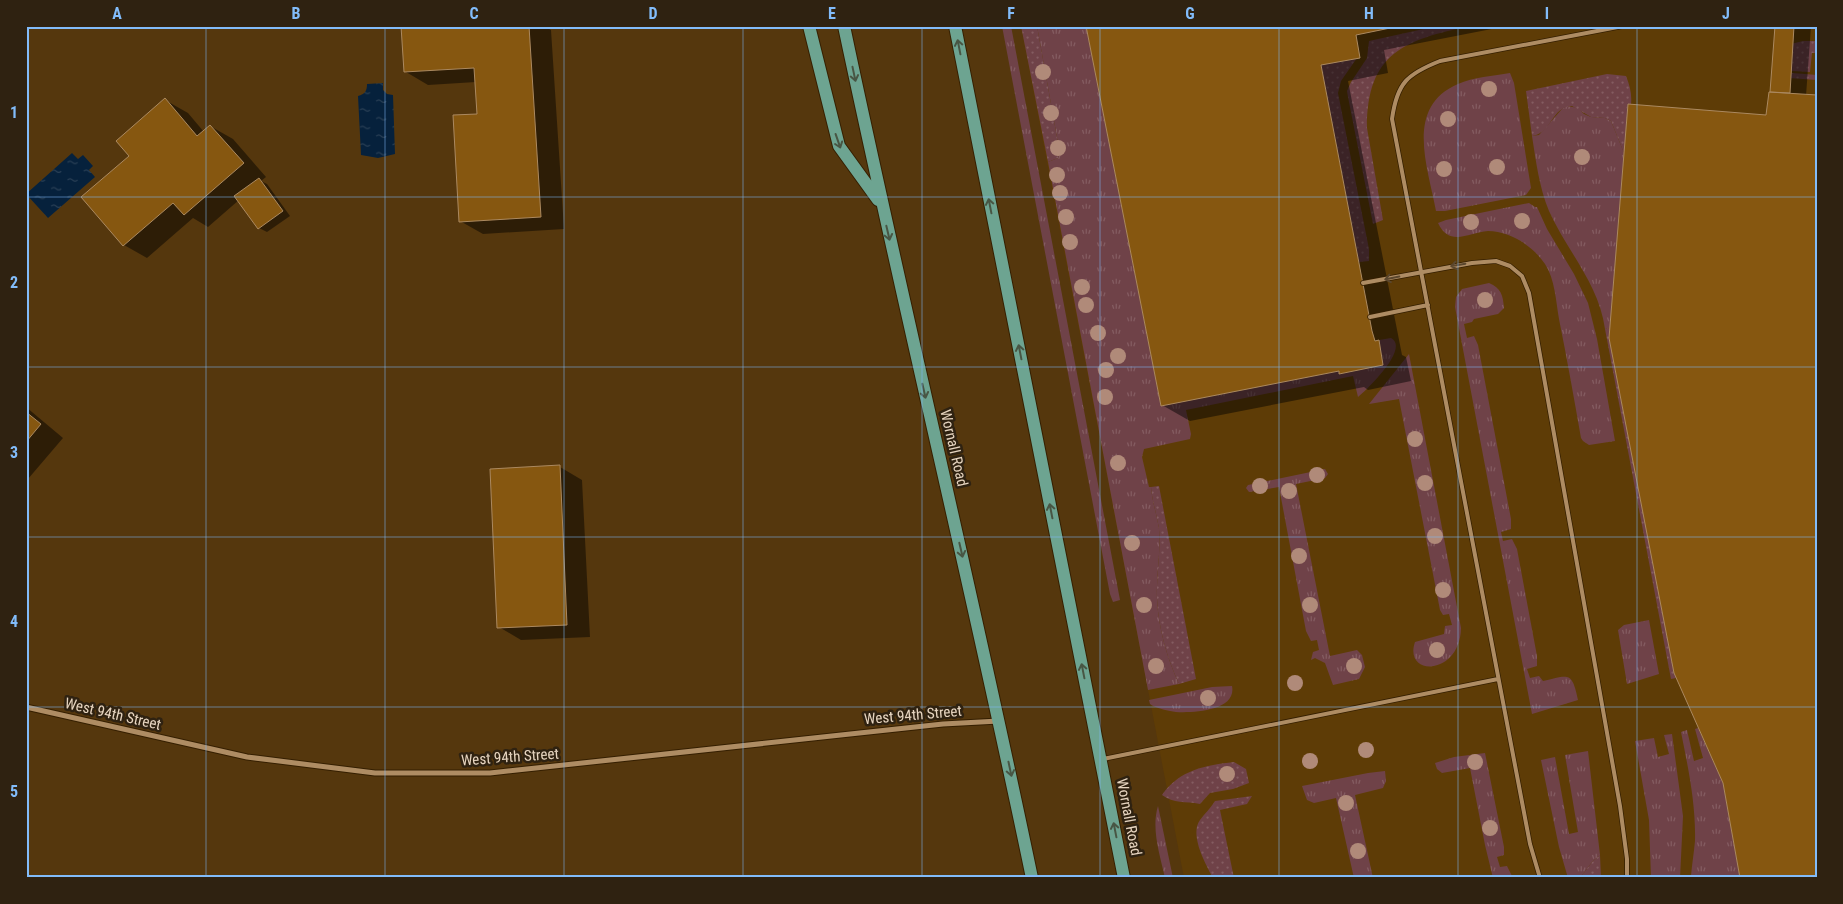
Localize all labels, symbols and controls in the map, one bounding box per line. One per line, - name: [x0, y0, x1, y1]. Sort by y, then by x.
- text: A: [112, 4, 122, 23]
- text: B: [292, 4, 301, 23]
- text: C: [469, 4, 479, 23]
- text: D: [648, 4, 658, 23]
- text: E: [828, 4, 836, 23]
- text: F: [1007, 4, 1015, 23]
- text: G: [1185, 4, 1195, 23]
- text: H: [1364, 4, 1374, 23]
- text: I: [1545, 4, 1549, 23]
- text: J: [1722, 4, 1730, 23]
- one-way arrow: [954, 39, 963, 55]
- one-way arrow: [850, 66, 860, 82]
- text: 1: [10, 103, 18, 122]
- one-way arrow: [834, 133, 844, 149]
- one-way arrow: [985, 199, 995, 215]
- one-way arrow: [884, 224, 893, 240]
- one-way arrow: [1451, 261, 1467, 271]
- text: 2: [10, 273, 18, 292]
- one-way arrow: [1385, 273, 1401, 283]
- one-way arrow: [1014, 344, 1024, 360]
- one-way arrow: [920, 383, 929, 399]
- street label: Wornall Road: [936, 408, 972, 488]
- text: 3: [10, 443, 18, 462]
- one-way arrow: [1046, 504, 1056, 520]
- one-way arrow: [956, 541, 966, 557]
- text: 4: [10, 612, 18, 631]
- one-way arrow: [1078, 663, 1088, 679]
- street label: West 94th Street: [63, 694, 163, 734]
- street label: West 94th Street: [863, 702, 963, 728]
- street label: West 94th Street: [460, 745, 560, 769]
- one-way arrow: [1005, 760, 1015, 776]
- street label: Wornall Road: [1113, 777, 1145, 857]
- text: 5: [10, 782, 18, 801]
- one-way arrow: [1110, 822, 1119, 838]

